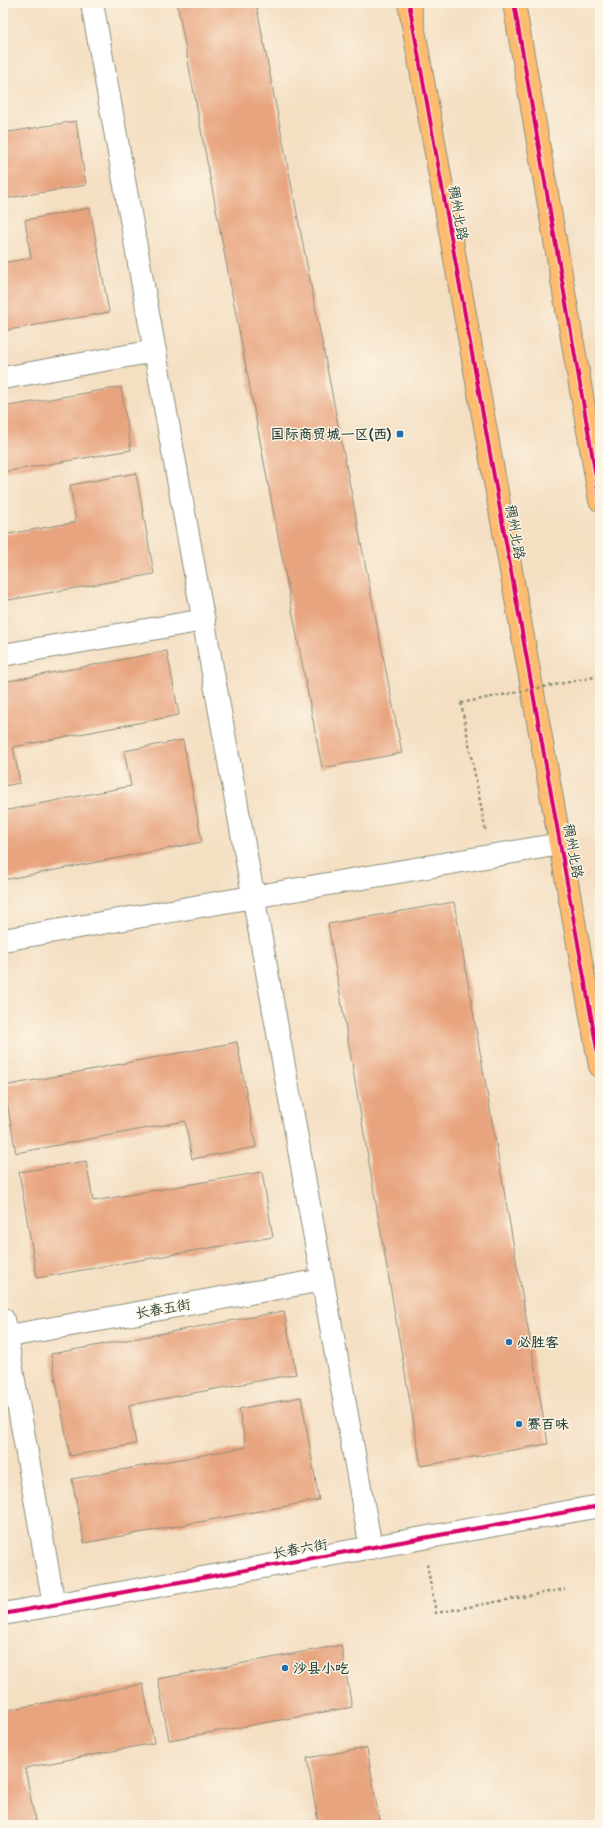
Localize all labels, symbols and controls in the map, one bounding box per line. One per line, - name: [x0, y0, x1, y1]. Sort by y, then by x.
- street label: 稠州北路: [445, 184, 471, 242]
- place label: 国际商贸城一区(西): [271, 426, 392, 443]
- marker: 国际商贸城一区(西): [395, 429, 405, 439]
- street label: 稠州北路: [502, 503, 528, 561]
- street label: 稠州北路: [560, 822, 586, 880]
- street label: 长春五街: [134, 1296, 192, 1322]
- place label: 必胜客: [517, 1334, 559, 1351]
- marker: 必胜客: [504, 1337, 514, 1347]
- place label: 赛百味: [527, 1416, 569, 1433]
- marker: 赛百味: [514, 1419, 524, 1429]
- street label: 长春六街: [271, 1536, 329, 1562]
- place label: 沙县小吃: [293, 1660, 349, 1677]
- marker: 沙县小吃: [280, 1663, 290, 1673]

